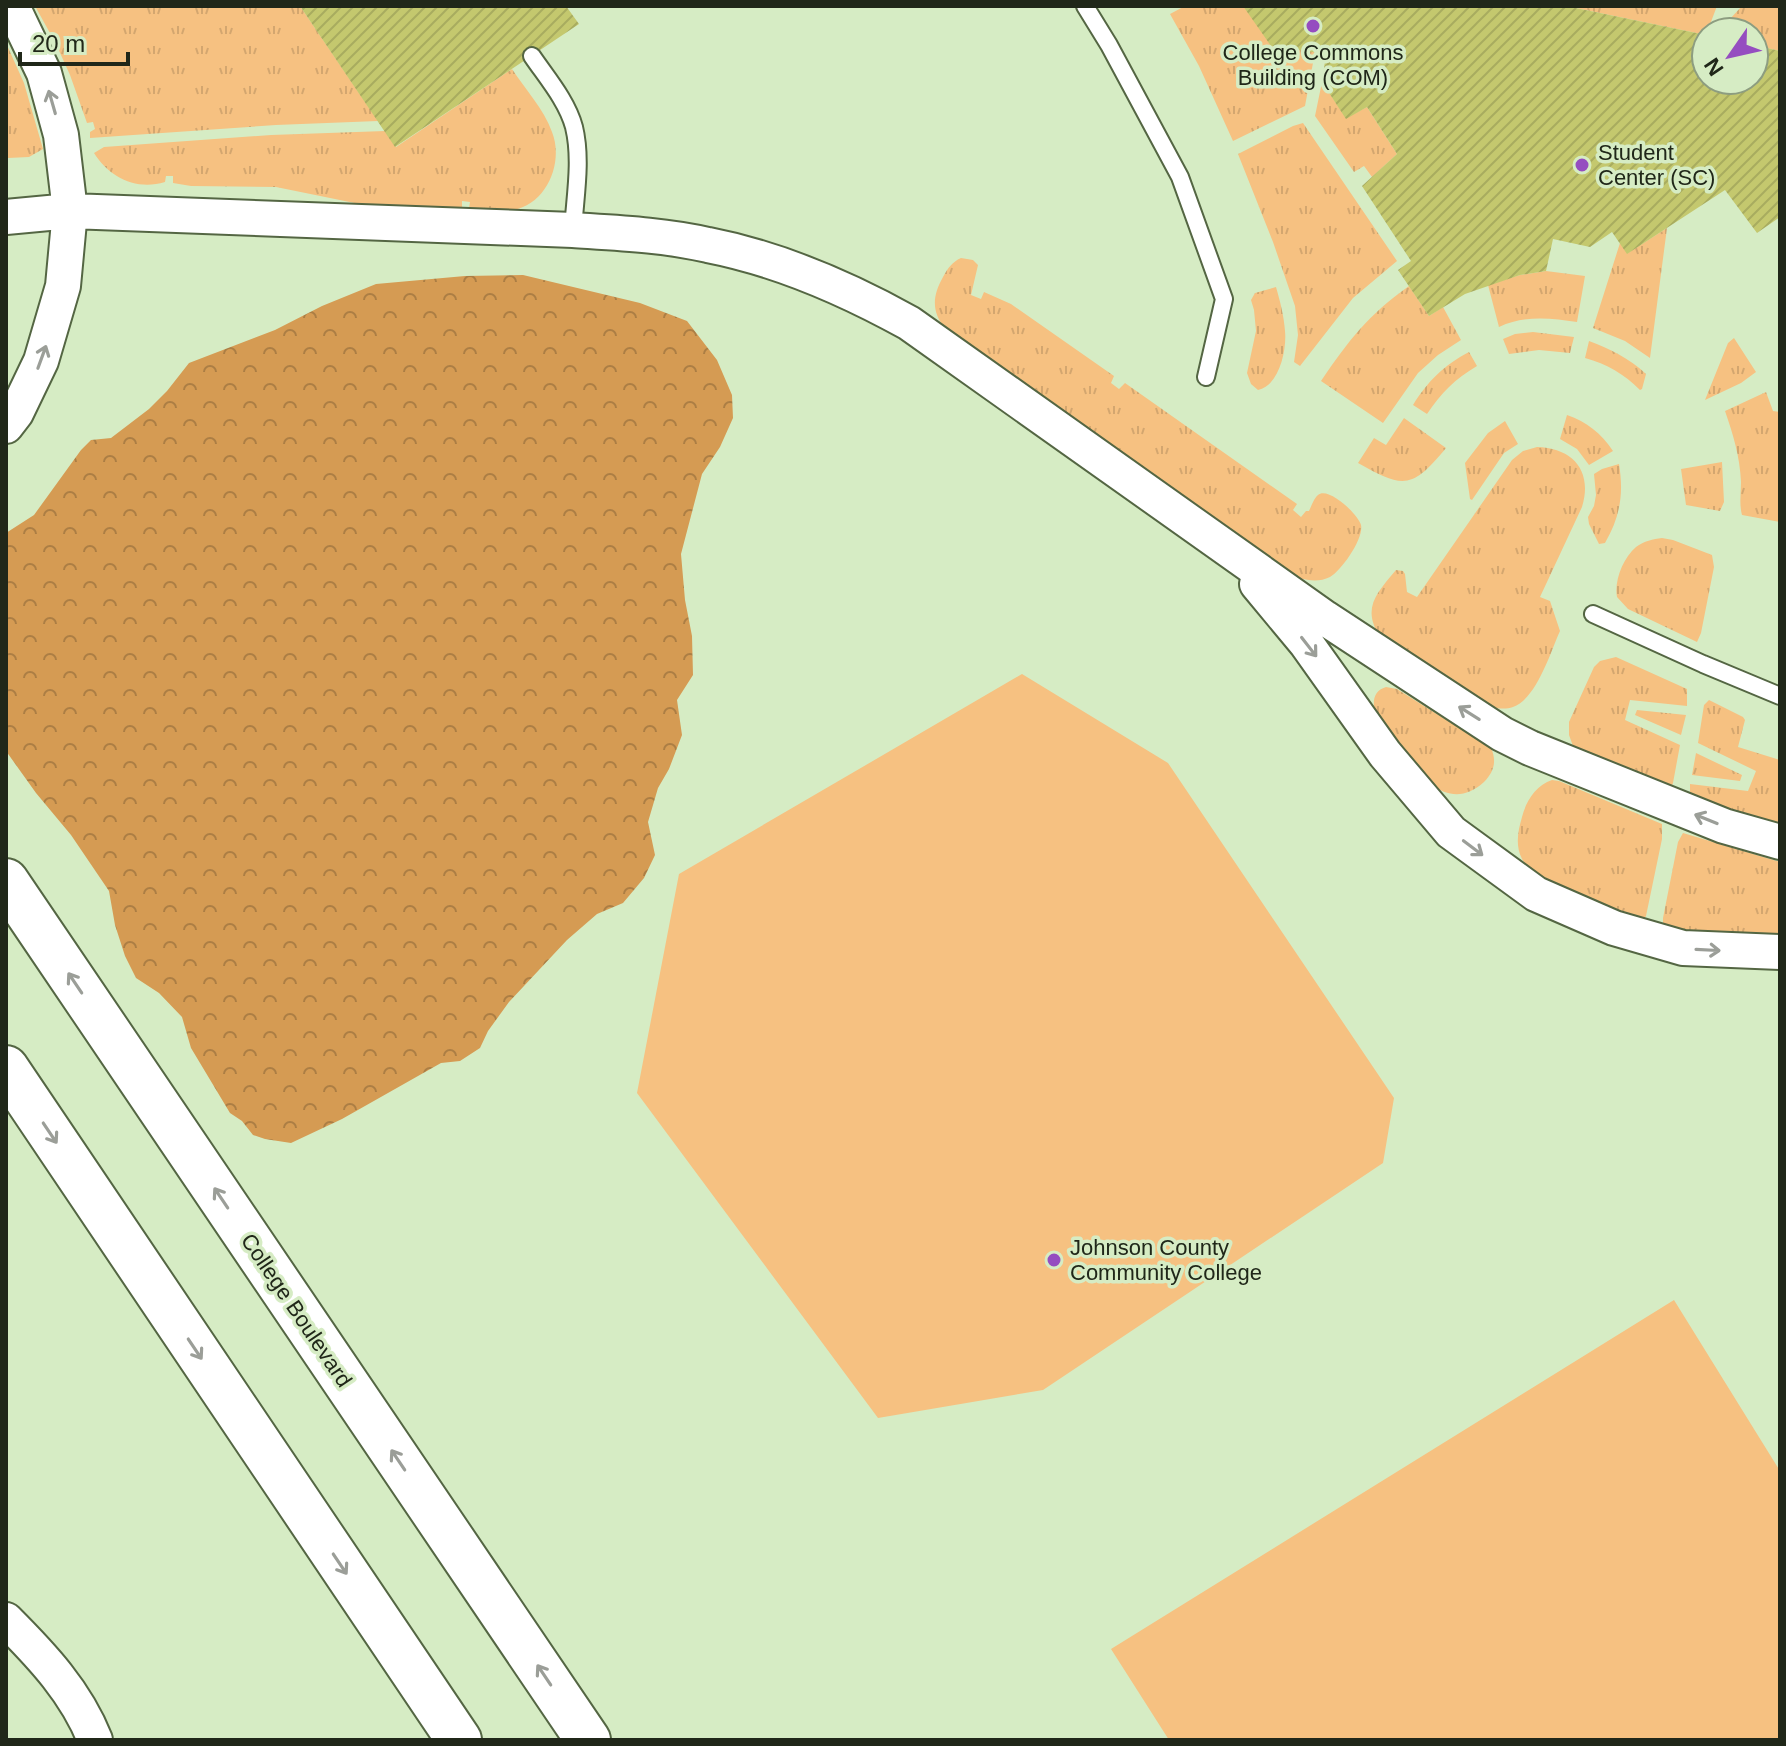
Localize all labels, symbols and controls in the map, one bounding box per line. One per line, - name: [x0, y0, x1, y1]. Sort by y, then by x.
- scale bar: [20, 16, 128, 66]
- north arrow: [1690, 16, 1770, 96]
- marker: College Commons Building (COM): [1304, 17, 1322, 35]
- text: 20 m: [32, 30, 85, 57]
- place label: College Commons Building (COM): [1223, 40, 1403, 90]
- text: N: [1699, 53, 1729, 80]
- one-way arrow: [44, 90, 59, 116]
- place label: Student Center (SC): [1598, 140, 1715, 190]
- marker: Student Center (SC): [1573, 156, 1591, 174]
- one-way arrow: [35, 345, 50, 370]
- one-way arrow: [1301, 636, 1318, 657]
- one-way arrow: [1458, 704, 1481, 720]
- one-way arrow: [1694, 811, 1719, 825]
- one-way arrow: [1461, 840, 1483, 856]
- one-way arrow: [1694, 943, 1721, 958]
- one-way arrow: [67, 973, 83, 995]
- one-way arrow: [41, 1122, 58, 1144]
- one-way arrow: [213, 1188, 229, 1210]
- street label: College Boulevard: [236, 1229, 357, 1392]
- place label: Johnson County Community College: [1070, 1235, 1262, 1285]
- marker: Johnson County Community College: [1045, 1251, 1063, 1269]
- one-way arrow: [187, 1337, 203, 1359]
- one-way arrow: [390, 1450, 406, 1472]
- one-way arrow: [332, 1553, 349, 1575]
- one-way arrow: [536, 1665, 552, 1687]

